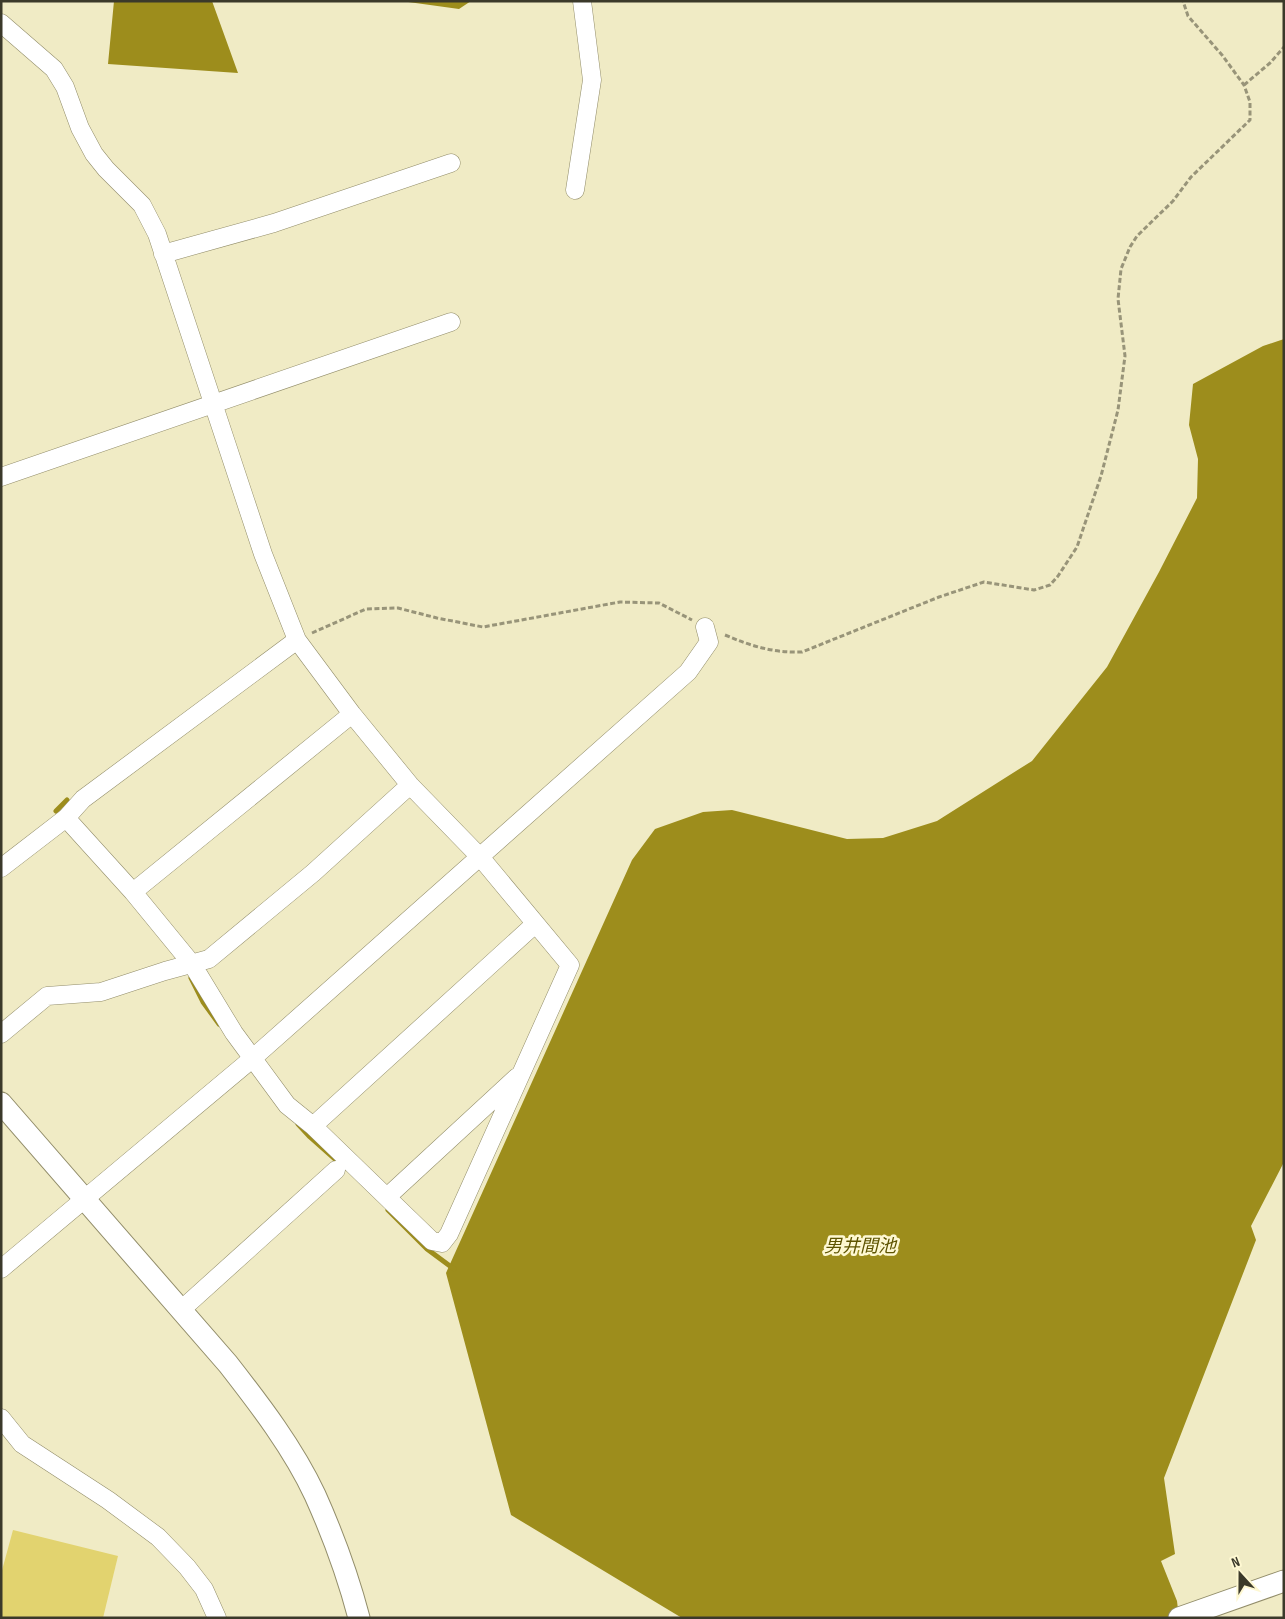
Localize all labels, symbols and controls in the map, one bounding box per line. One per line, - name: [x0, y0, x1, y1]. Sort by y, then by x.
- water label: 男井間池: [824, 1236, 898, 1257]
- north arrow: [1215, 1549, 1265, 1599]
- text: N: [1229, 1553, 1242, 1572]

